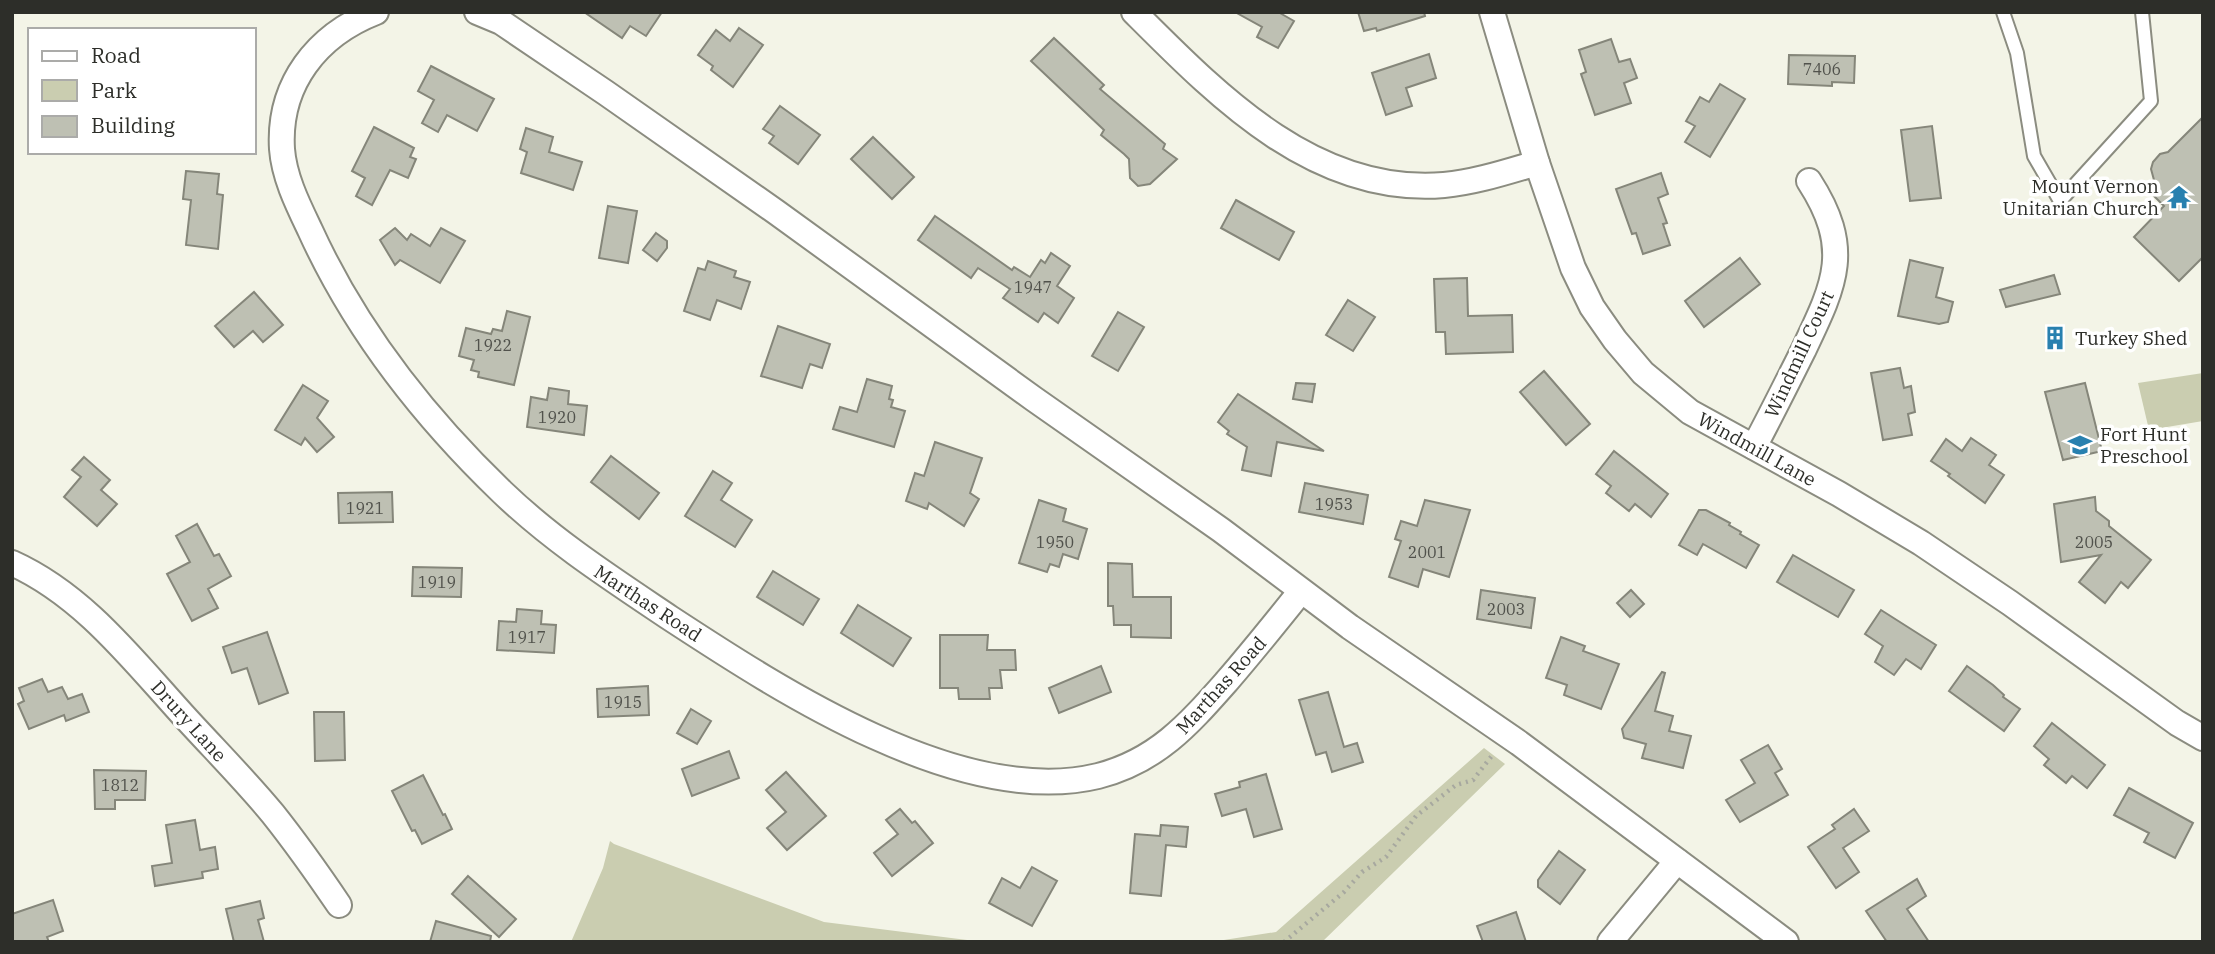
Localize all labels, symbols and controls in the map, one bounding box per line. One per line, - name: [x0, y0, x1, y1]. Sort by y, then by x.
- legend: [28, 28, 256, 154]
- text: Road: [91, 41, 141, 69]
- house number: 7406: [1803, 59, 1841, 79]
- text: Park: [91, 76, 138, 104]
- text: Building: [91, 111, 176, 139]
- place label: Mount Vernon Unitarian Church: [2002, 174, 2159, 220]
- temple icon: Mount Vernon Unitarian Church: [2165, 183, 2193, 211]
- house number: 1947: [1014, 277, 1052, 297]
- street label: Windmill Court: [1759, 286, 1839, 421]
- building icon: Turkey Shed: [2041, 324, 2069, 352]
- place label: Turkey Shed: [2075, 326, 2188, 350]
- house number: 1922: [474, 335, 512, 355]
- house number: 1920: [538, 407, 576, 427]
- street label: Windmill Lane: [1694, 407, 1820, 491]
- place label: Fort Hunt Preschool: [2100, 422, 2189, 468]
- school or university icon: Fort Hunt Preschool: [2066, 431, 2094, 459]
- house number: 1953: [1315, 494, 1353, 514]
- house number: 1921: [346, 498, 384, 518]
- house number: 1950: [1036, 532, 1074, 552]
- house number: 2005: [2075, 532, 2113, 552]
- house number: 2001: [1408, 542, 1446, 562]
- street label: Marthas Road: [590, 559, 706, 647]
- house number: 1919: [418, 572, 456, 592]
- house number: 2003: [1487, 599, 1525, 619]
- house number: 1917: [508, 627, 546, 647]
- street label: Marthas Road: [1171, 631, 1271, 739]
- street label: Drury Lane: [146, 675, 232, 767]
- house number: 1915: [604, 692, 642, 712]
- house number: 1812: [101, 775, 139, 795]

